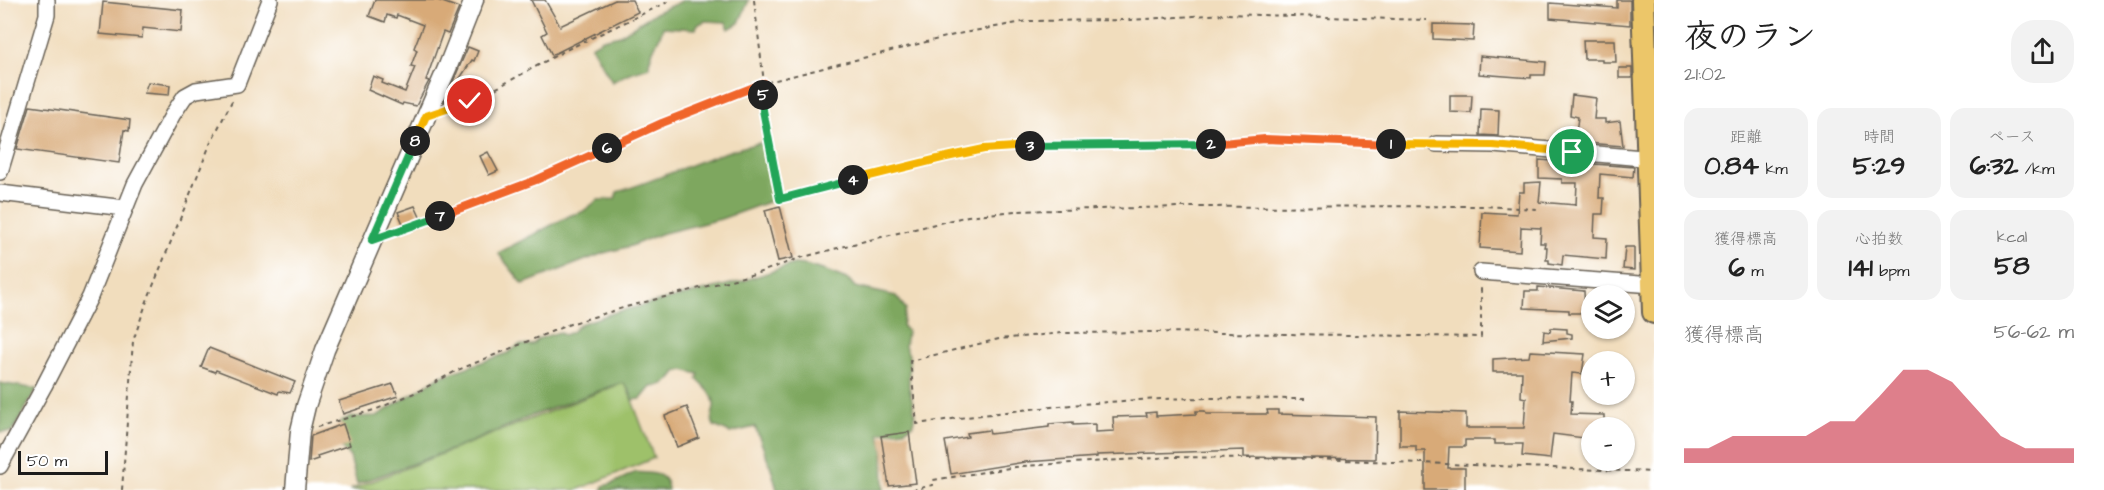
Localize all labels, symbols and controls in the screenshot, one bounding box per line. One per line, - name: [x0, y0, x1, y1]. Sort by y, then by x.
- text: 夜のラン: [1684, 14, 1816, 60]
- button: share: [2011, 20, 2074, 83]
- text: 21:02: [1684, 60, 1725, 88]
- pin: [444, 75, 495, 126]
- pin: 5: [748, 80, 778, 110]
- icon: check: [453, 84, 486, 117]
- text: 5: [757, 84, 769, 106]
- pin: 8: [400, 126, 430, 156]
- pin: [1546, 126, 1597, 177]
- text: 距離: [1730, 126, 1762, 148]
- text: 時間: [1863, 126, 1895, 148]
- text: ペース: [1988, 126, 2036, 148]
- pin: 2: [1196, 129, 1226, 159]
- pin: 1: [1376, 129, 1406, 159]
- text: 8: [410, 130, 420, 152]
- pin: 3: [1015, 131, 1045, 161]
- pin: 6: [592, 133, 622, 163]
- text: 2: [1206, 133, 1216, 155]
- text: 1: [1390, 133, 1392, 155]
- text: 3: [1026, 135, 1034, 157]
- icon: arrive: [1555, 135, 1588, 168]
- text: 6: [602, 137, 612, 159]
- text: 0.84: [1704, 148, 1759, 184]
- text: 5:29: [1853, 148, 1905, 184]
- text: 6:32: [1970, 148, 2018, 184]
- text: km: [1759, 158, 1788, 180]
- text: /km: [2018, 158, 2054, 180]
- pin: 4: [838, 165, 868, 195]
- text: 4: [848, 169, 858, 191]
- pin: 7: [425, 201, 455, 231]
- text: 7: [435, 205, 445, 227]
- text: kcal: [1997, 226, 2027, 248]
- text: 獲得標高: [1714, 228, 1778, 250]
- text: 心拍数: [1855, 228, 1903, 250]
- text: 58: [1994, 248, 2030, 284]
- text: 6: [1728, 250, 1745, 286]
- text: 141: [1848, 250, 1873, 286]
- text: m: [1745, 260, 1764, 282]
- text: bpm: [1873, 260, 1910, 282]
- map controls: [1581, 285, 1635, 471]
- button: layers: [1581, 285, 1635, 339]
- text: 56–62 m: [1994, 318, 2074, 346]
- text: 獲得標高: [1684, 321, 1764, 349]
- button: +: [1581, 351, 1635, 405]
- button: −: [1581, 417, 1635, 471]
- scale bar: [18, 448, 108, 476]
- text: 50 m: [27, 450, 67, 472]

